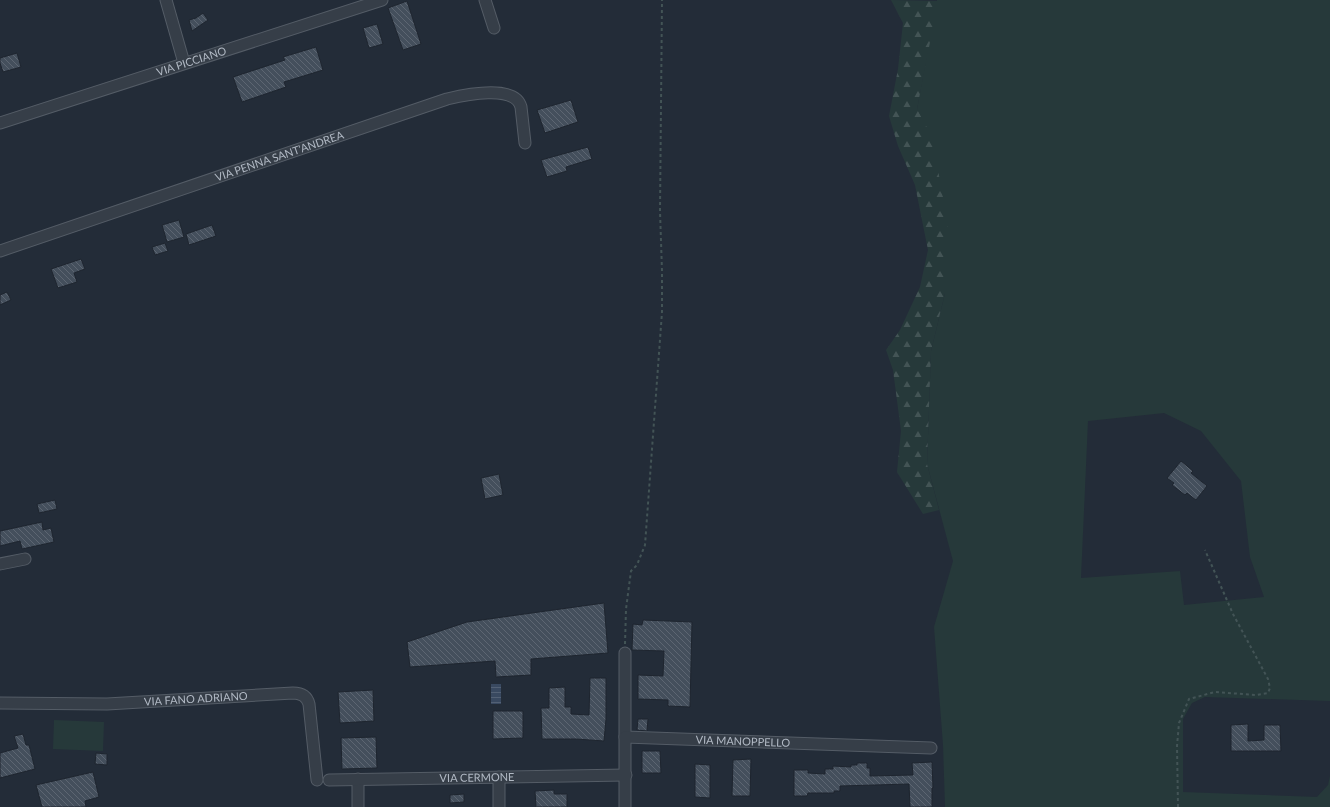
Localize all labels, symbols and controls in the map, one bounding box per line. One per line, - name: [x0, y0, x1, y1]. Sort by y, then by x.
- street label: VIA PICCIANO: [155, 44, 228, 78]
- street label: VIA PENNA SANT'ANDREA: [213, 128, 346, 183]
- street label: VIA FANO ADRIANO: [144, 689, 248, 708]
- street label: VIA MANOPPELLO: [695, 733, 791, 749]
- street label: VIA CERMONE: [439, 770, 515, 784]

